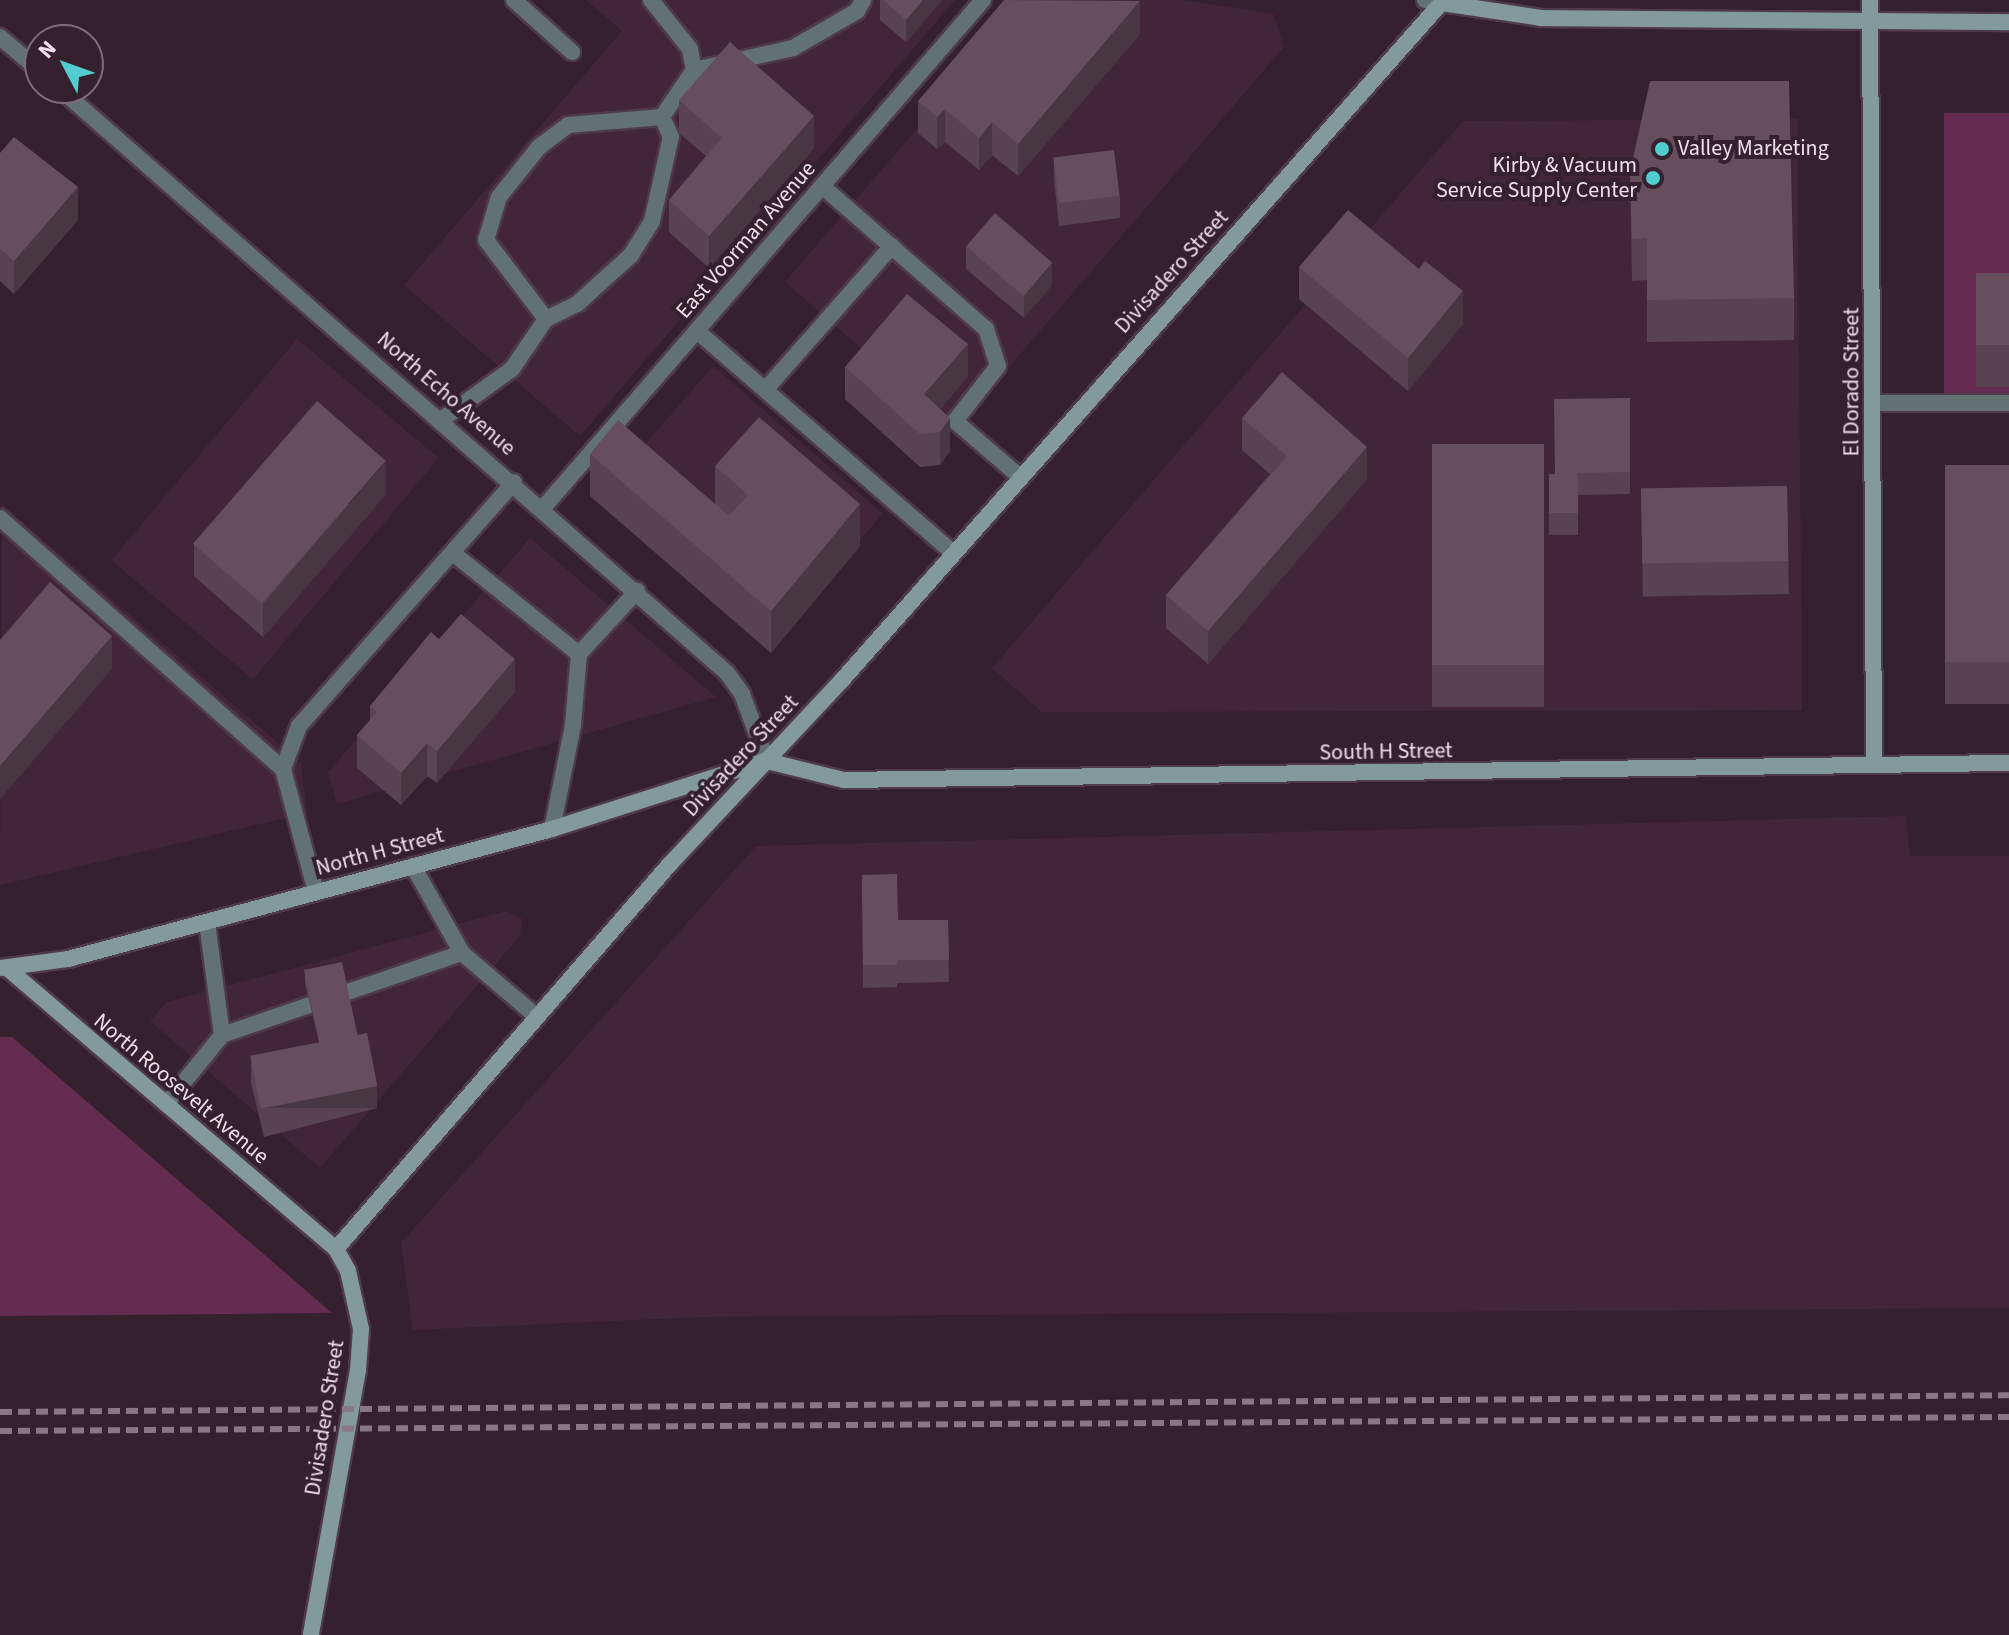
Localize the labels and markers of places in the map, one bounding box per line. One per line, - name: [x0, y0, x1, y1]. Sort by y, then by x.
- place label: Valley Marketing: [1678, 136, 1829, 162]
- marker: Valley Marketing: [1653, 140, 1671, 158]
- place label: Kirby & Vacuum Service Supply Center: [1436, 152, 1637, 204]
- marker: Kirby & Vacuum Service Supply Center: [1644, 169, 1662, 187]

